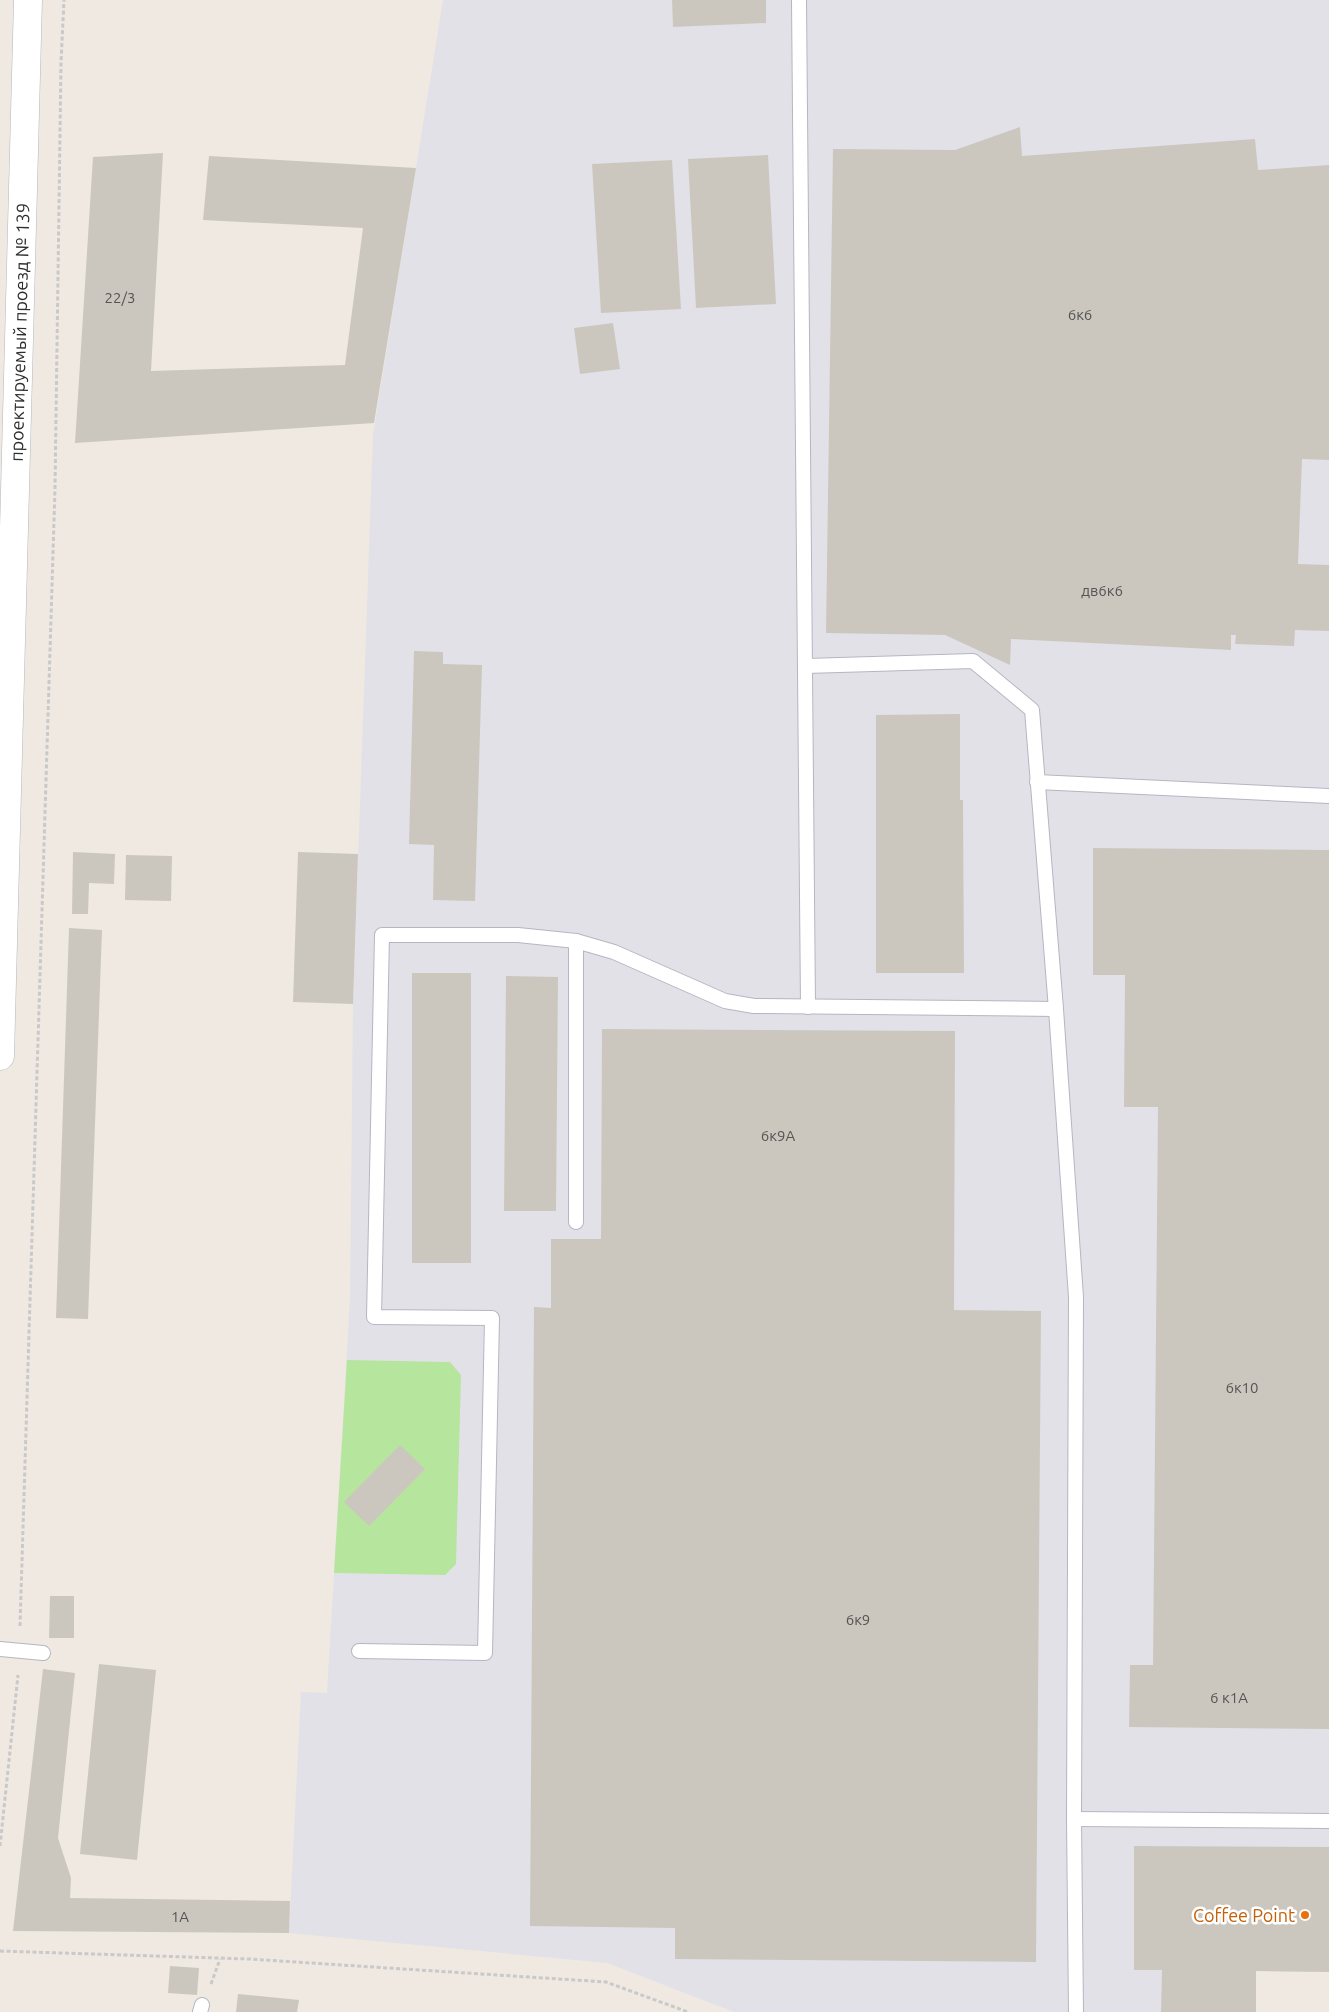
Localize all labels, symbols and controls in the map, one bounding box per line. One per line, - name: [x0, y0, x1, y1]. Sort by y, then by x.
- street label: проектируемый проезд № 139: [6, 203, 33, 462]
- house number: 22/3: [105, 289, 135, 306]
- house number: 6к6: [1068, 306, 1092, 323]
- house number: дв6к6: [1081, 582, 1123, 599]
- house number: 6к9А: [761, 1127, 795, 1144]
- house number: 6к10: [1225, 1379, 1259, 1396]
- house number: 6к9: [846, 1611, 870, 1628]
- house number: 6 к1А: [1210, 1689, 1248, 1706]
- place label: Coffee Point: [1193, 1905, 1295, 1925]
- house number: 1А: [171, 1908, 189, 1925]
- marker: Coffee Point: [1299, 1909, 1311, 1921]

